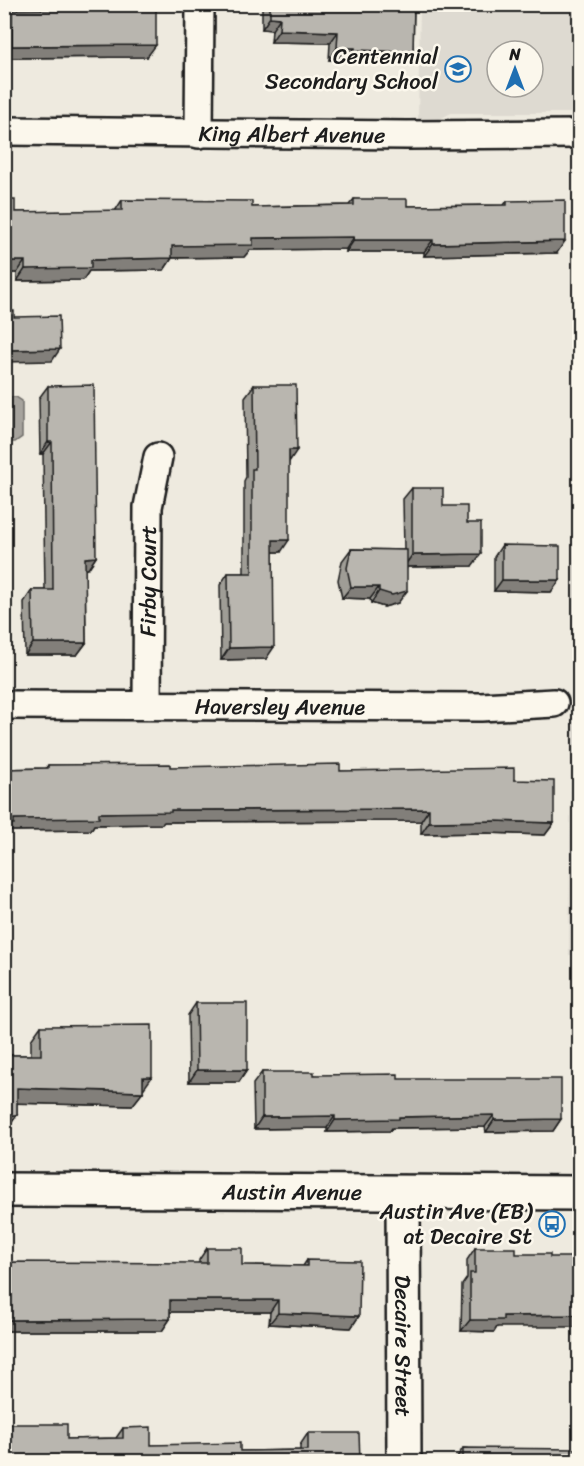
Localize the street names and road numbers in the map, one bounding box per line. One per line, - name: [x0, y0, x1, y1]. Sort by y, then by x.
- street label: King Albert Avenue: [198, 113, 386, 154]
- street label: Firby Court: [128, 525, 167, 637]
- street label: Haversley Avenue: [195, 686, 366, 726]
- street label: Austin Avenue: [221, 1172, 362, 1211]
- street label: Decaire Street: [384, 1275, 423, 1417]

